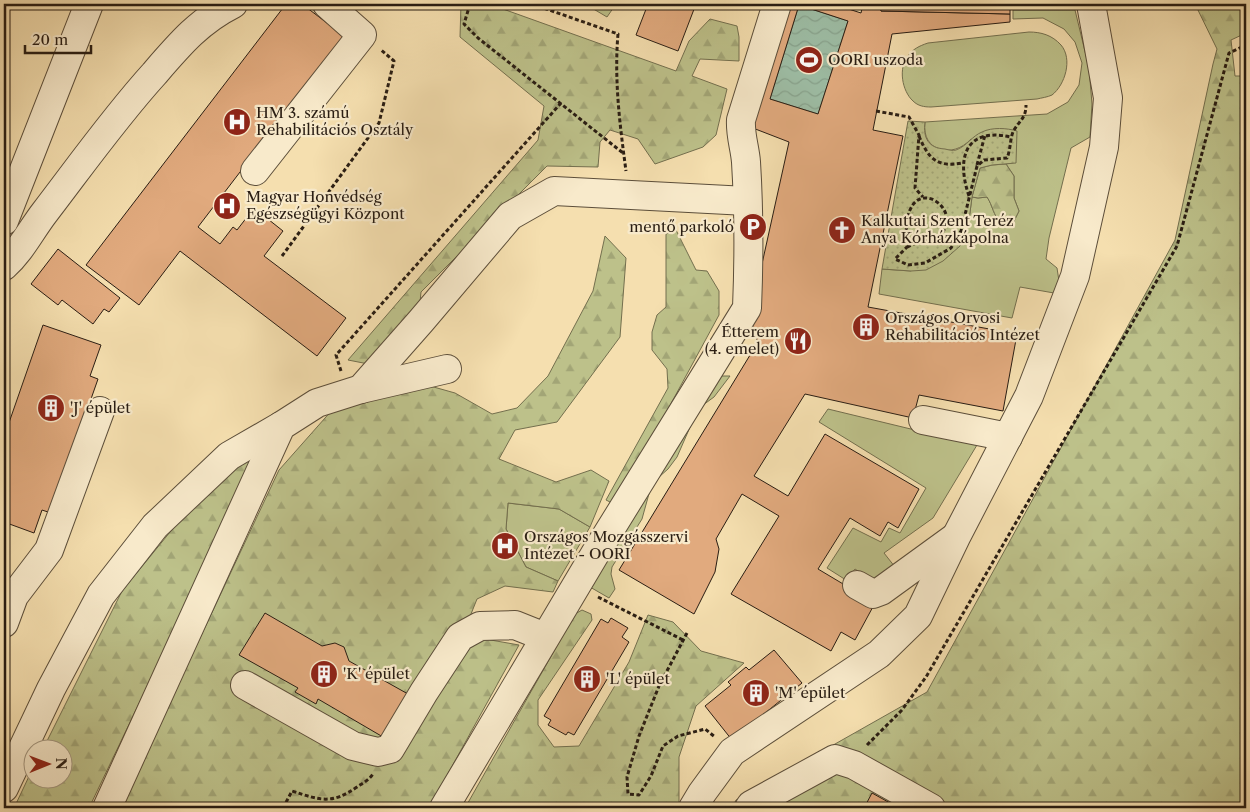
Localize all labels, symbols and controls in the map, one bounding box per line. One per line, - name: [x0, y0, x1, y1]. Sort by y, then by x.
- scale bar: [25, 22, 91, 54]
- text: 20 m: [32, 30, 68, 49]
- sports icon: OORI uszoda: [794, 45, 824, 75]
- place label: OORI uszoda: [828, 50, 923, 69]
- place label: HM 3. számú Rehabilitációs Osztály: [256, 103, 414, 139]
- hospital icon: HM 3. számú Rehabilitációs Osztály: [222, 107, 252, 137]
- place label: Magyar Honvédség Egészségügyi Központ: [246, 187, 405, 223]
- hospital icon: Magyar Honvédség Egészségügyi Központ: [212, 191, 242, 221]
- place label: Kalkuttai Szent Teréz Anya Kórházkápolna: [860, 211, 1014, 247]
- parking icon: mentő parkoló: [738, 212, 768, 242]
- church icon: Kalkuttai Szent Teréz Anya Kórházkápolna: [827, 215, 857, 245]
- place label: mentő parkoló: [629, 217, 734, 236]
- place label: Országos Orvosi Rehabilitációs Intézet: [885, 308, 1040, 344]
- building icon: Országos Orvosi Rehabilitációs Intézet: [851, 312, 881, 342]
- place label: Étterem (4. emelet): [705, 322, 779, 358]
- restaurant icon: Étterem (4. emelet): [783, 326, 813, 356]
- building icon: 'J' épület: [36, 393, 66, 423]
- place label: 'J' épület: [70, 398, 131, 417]
- place label: Országos Mozgásszervi Intézet - OORI: [524, 527, 689, 563]
- hospital icon: Országos Mozgásszervi Intézet - OORI: [490, 531, 520, 561]
- building icon: 'K' épület: [309, 659, 339, 689]
- place label: 'K' épület: [343, 664, 410, 683]
- building icon: 'L' épület: [572, 664, 602, 694]
- place label: 'L' épület: [606, 669, 670, 688]
- building icon: 'M' épület: [741, 678, 771, 708]
- place label: 'M' épület: [775, 683, 846, 702]
- north arrow: [22, 740, 72, 790]
- text: N: [52, 758, 70, 770]

